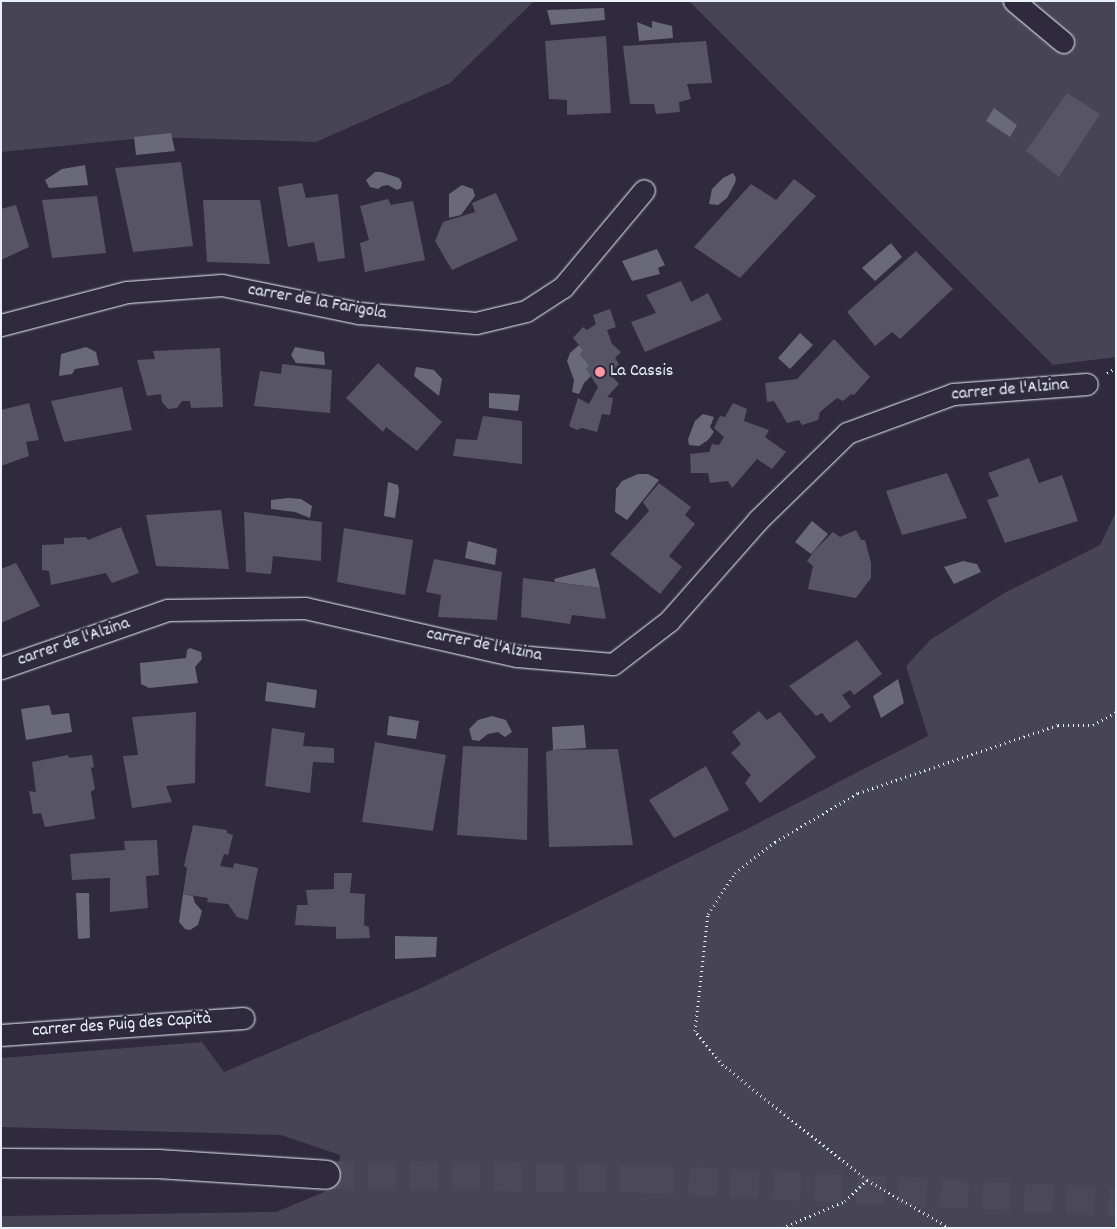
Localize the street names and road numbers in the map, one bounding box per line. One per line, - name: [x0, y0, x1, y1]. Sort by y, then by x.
- street label: carrer de la Farigola: [246, 280, 388, 326]
- street label: carrer de l'Alzina: [951, 375, 1069, 407]
- street label: carrer de l'Alzina: [15, 614, 133, 672]
- street label: carrer de l'Alzina: [424, 624, 544, 668]
- street label: carrer des Puig des Capità: [32, 1009, 212, 1043]

